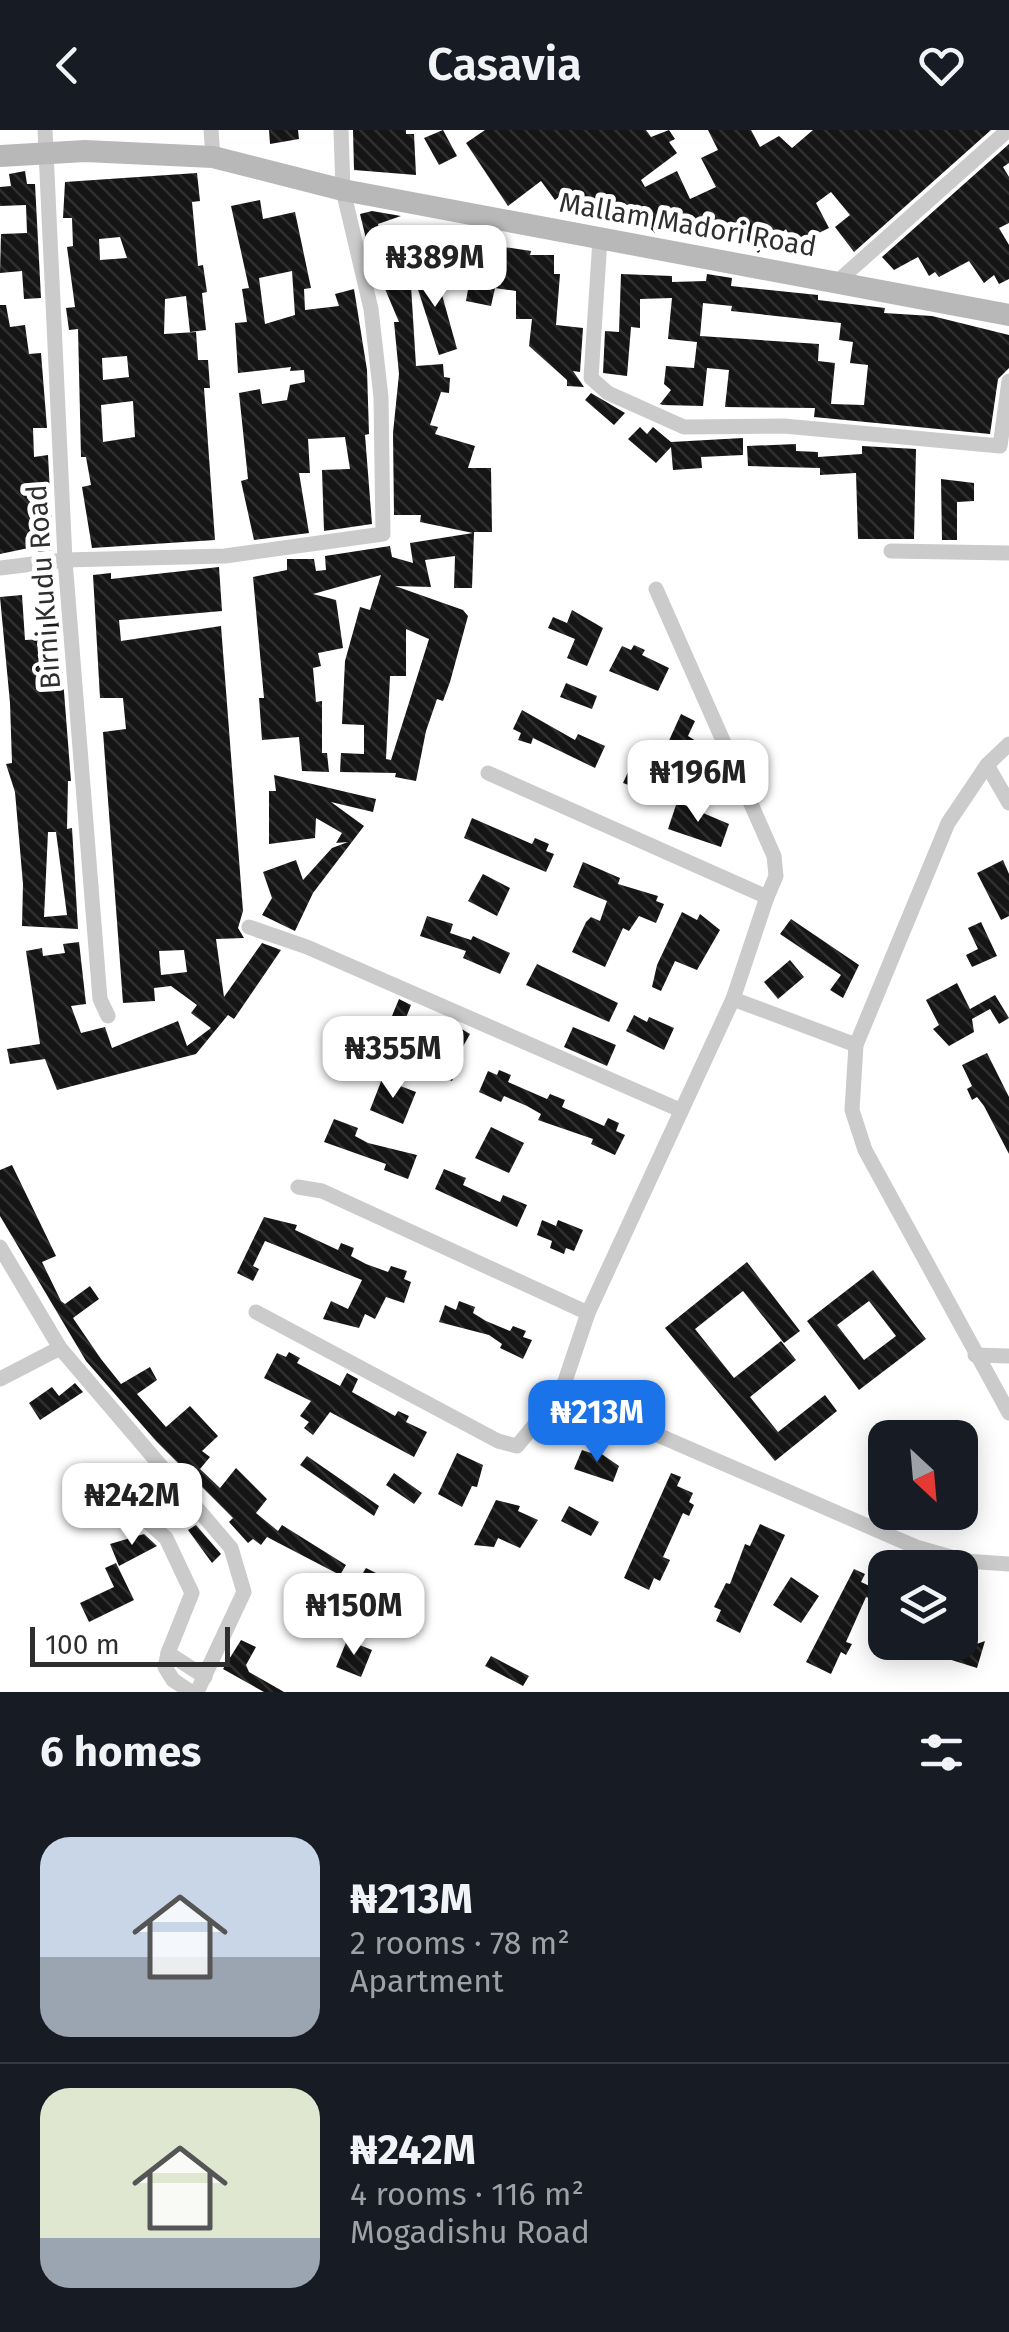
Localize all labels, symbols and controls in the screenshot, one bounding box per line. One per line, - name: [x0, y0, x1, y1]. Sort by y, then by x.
- icon: back: [40, 38, 95, 93]
- text: Casavia: [427, 38, 582, 92]
- icon: heart: [914, 38, 969, 93]
- street label: Mallam Madori Road: [557, 186, 819, 263]
- pin: ₦389M: [365, 225, 505, 310]
- text: ₦389M: [386, 238, 484, 276]
- street label: Birni Kudu Road: [20, 484, 67, 690]
- pin: ₦196M: [628, 740, 768, 825]
- text: ₦196M: [650, 753, 746, 791]
- pin: ₦355M: [323, 1016, 463, 1101]
- text: ₦355M: [345, 1029, 441, 1067]
- pin: ₦213M: [527, 1380, 667, 1465]
- text: ₦213M: [550, 1393, 644, 1431]
- north arrow: [868, 1420, 978, 1530]
- map controls: [868, 1420, 978, 1660]
- pin: ₦242M: [62, 1463, 202, 1548]
- text: ₦242M: [84, 1476, 180, 1514]
- button: layers: [868, 1550, 978, 1660]
- pin: ₦150M: [284, 1573, 424, 1658]
- text: ₦150M: [306, 1586, 402, 1624]
- scale bar: [30, 1622, 230, 1666]
- text: 100 m: [45, 1628, 120, 1661]
- icon: filters: [914, 1725, 969, 1780]
- text: 6 homes: [40, 1727, 201, 1777]
- text: ₦213M: [350, 1874, 473, 1924]
- icon: home: [120, 1877, 240, 1997]
- text: 2 rooms · 78 m²: [350, 1924, 570, 1962]
- text: Apartment: [350, 1962, 504, 2000]
- text: ₦242M: [350, 2125, 476, 2175]
- icon: home: [120, 2128, 240, 2248]
- text: 4 rooms · 116 m²: [350, 2175, 584, 2213]
- text: Mogadishu Road: [350, 2213, 590, 2251]

